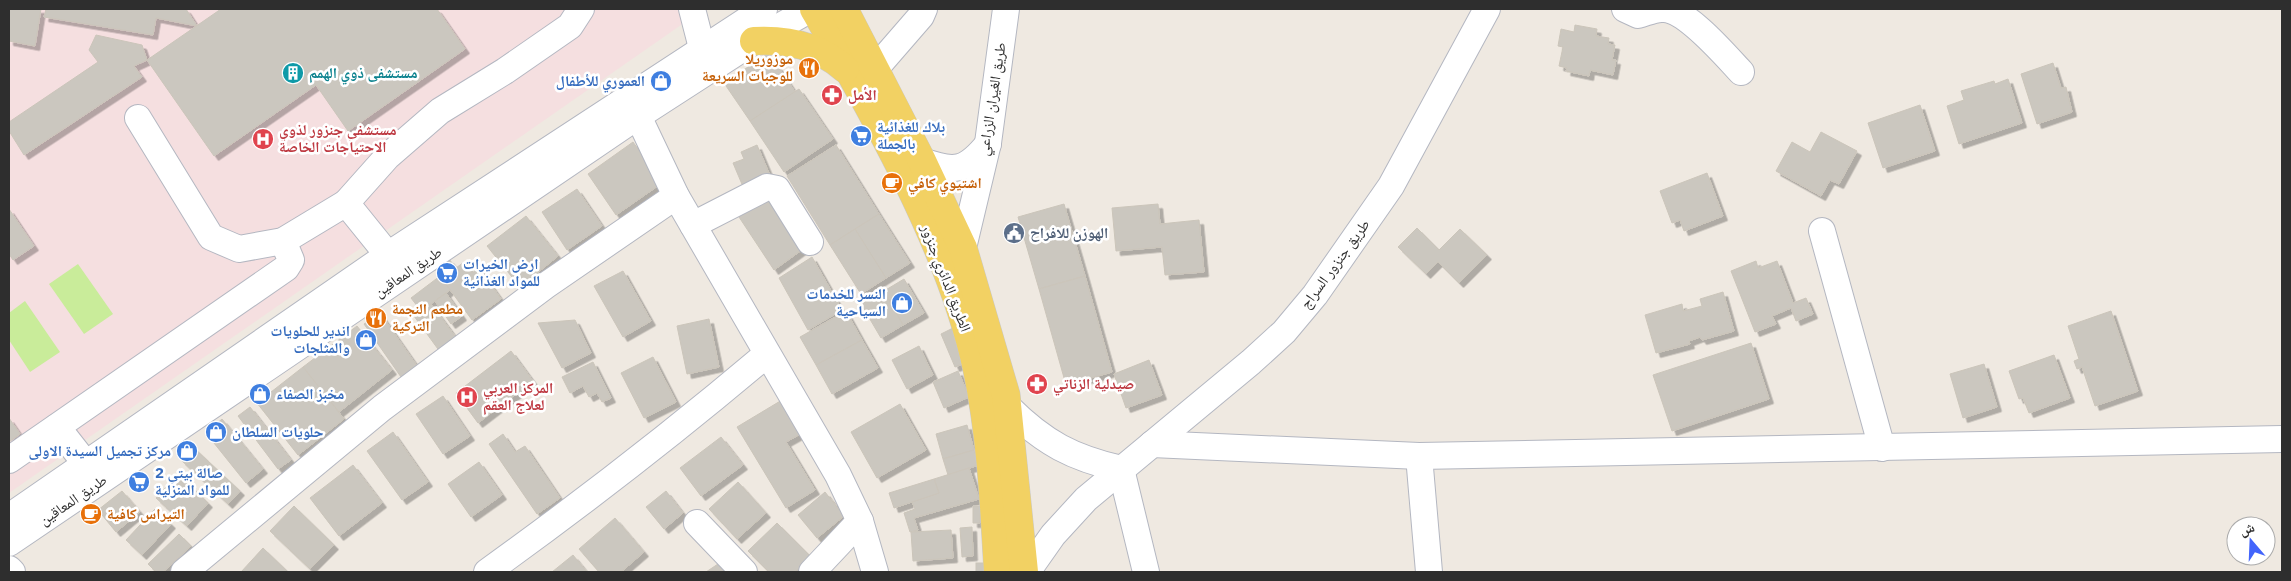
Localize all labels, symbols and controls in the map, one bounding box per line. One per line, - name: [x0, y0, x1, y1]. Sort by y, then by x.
- street label: طريق الغيران الزراعي: [973, 41, 1013, 157]
- place label: موزوريلا للوجبات السريعة: [702, 49, 793, 85]
- restaurant icon: موزوريلا للوجبات السريعة: [797, 56, 821, 80]
- building icon: مستشفى ذوي الهمم: [281, 61, 305, 85]
- place label: مستشفى ذوي الهمم: [309, 63, 418, 85]
- shop icon: العموري للأطفال: [649, 69, 673, 93]
- place label: العموري للأطفال: [556, 71, 645, 93]
- pharmacy icon: الأمل: [820, 83, 844, 107]
- place label: الأمل: [848, 85, 877, 104]
- place label: بلاك للغذائية بالجملة: [877, 117, 945, 153]
- place label: مستشفي جنزور لذوي الاحتياجات الخاصة: [279, 120, 397, 156]
- supermarket icon: بلاك للغذائية بالجملة: [849, 124, 873, 148]
- hospital icon: مستشفي جنزور لذوي الاحتياجات الخاصة: [251, 127, 275, 151]
- cafe icon: اشتيوي كافي: [880, 171, 904, 195]
- place label: اشتيوي كافي: [908, 173, 982, 195]
- street label: طريق جنزور السراج: [1296, 215, 1374, 313]
- street label: الطريق الدائري جنزور: [914, 220, 976, 335]
- public building icon: الهوزن للافراح: [1002, 221, 1026, 245]
- place label: الهوزن للافراح: [1030, 223, 1108, 242]
- street label: طريق المعاقين: [370, 242, 446, 302]
- place label: ارض الخيرات للمواد الغذائية: [463, 254, 540, 290]
- supermarket icon: ارض الخيرات للمواد الغذائية: [435, 261, 459, 285]
- place label: النسر للخدمات السياحية: [807, 284, 886, 320]
- shop icon: النسر للخدمات السياحية: [890, 291, 914, 315]
- place label: مطعم النجمة التركية: [392, 299, 463, 335]
- restaurant icon: مطعم النجمة التركية: [364, 306, 388, 330]
- place label: اندير للحلويات والمثلجات: [270, 321, 350, 357]
- shop icon: اندير للحلويات والمثلجات: [354, 328, 378, 352]
- pharmacy icon: صيدلية الزناتي: [1025, 372, 1049, 396]
- place label: صيدلية الزناتي: [1053, 374, 1134, 396]
- place label: المركز العربي لعلاج العقم: [483, 378, 553, 415]
- shop icon: مخبز الصفاء: [248, 382, 272, 406]
- place label: مخبز الصفاء: [276, 384, 344, 403]
- hospital icon: المركز العربي لعلاج العقم: [455, 385, 479, 409]
- shop icon: حلويات السلطان: [204, 420, 228, 444]
- place label: حلويات السلطان: [232, 422, 324, 441]
- shop icon: مركز تجميل السيدة الاولى: [175, 439, 199, 463]
- place label: مركز تجميل السيدة الاولى: [28, 441, 171, 460]
- place label: صالة بيتي 2 للمواد المنزلية: [155, 463, 229, 499]
- street label: طريق المعاقين: [35, 470, 111, 530]
- supermarket icon: صالة بيتي 2 للمواد المنزلية: [127, 470, 151, 494]
- cafe icon: التيراس كافية: [79, 502, 103, 526]
- place label: التيراس كافية: [107, 504, 185, 523]
- north arrow: [2226, 516, 2276, 566]
- text: ش: [2237, 518, 2257, 540]

